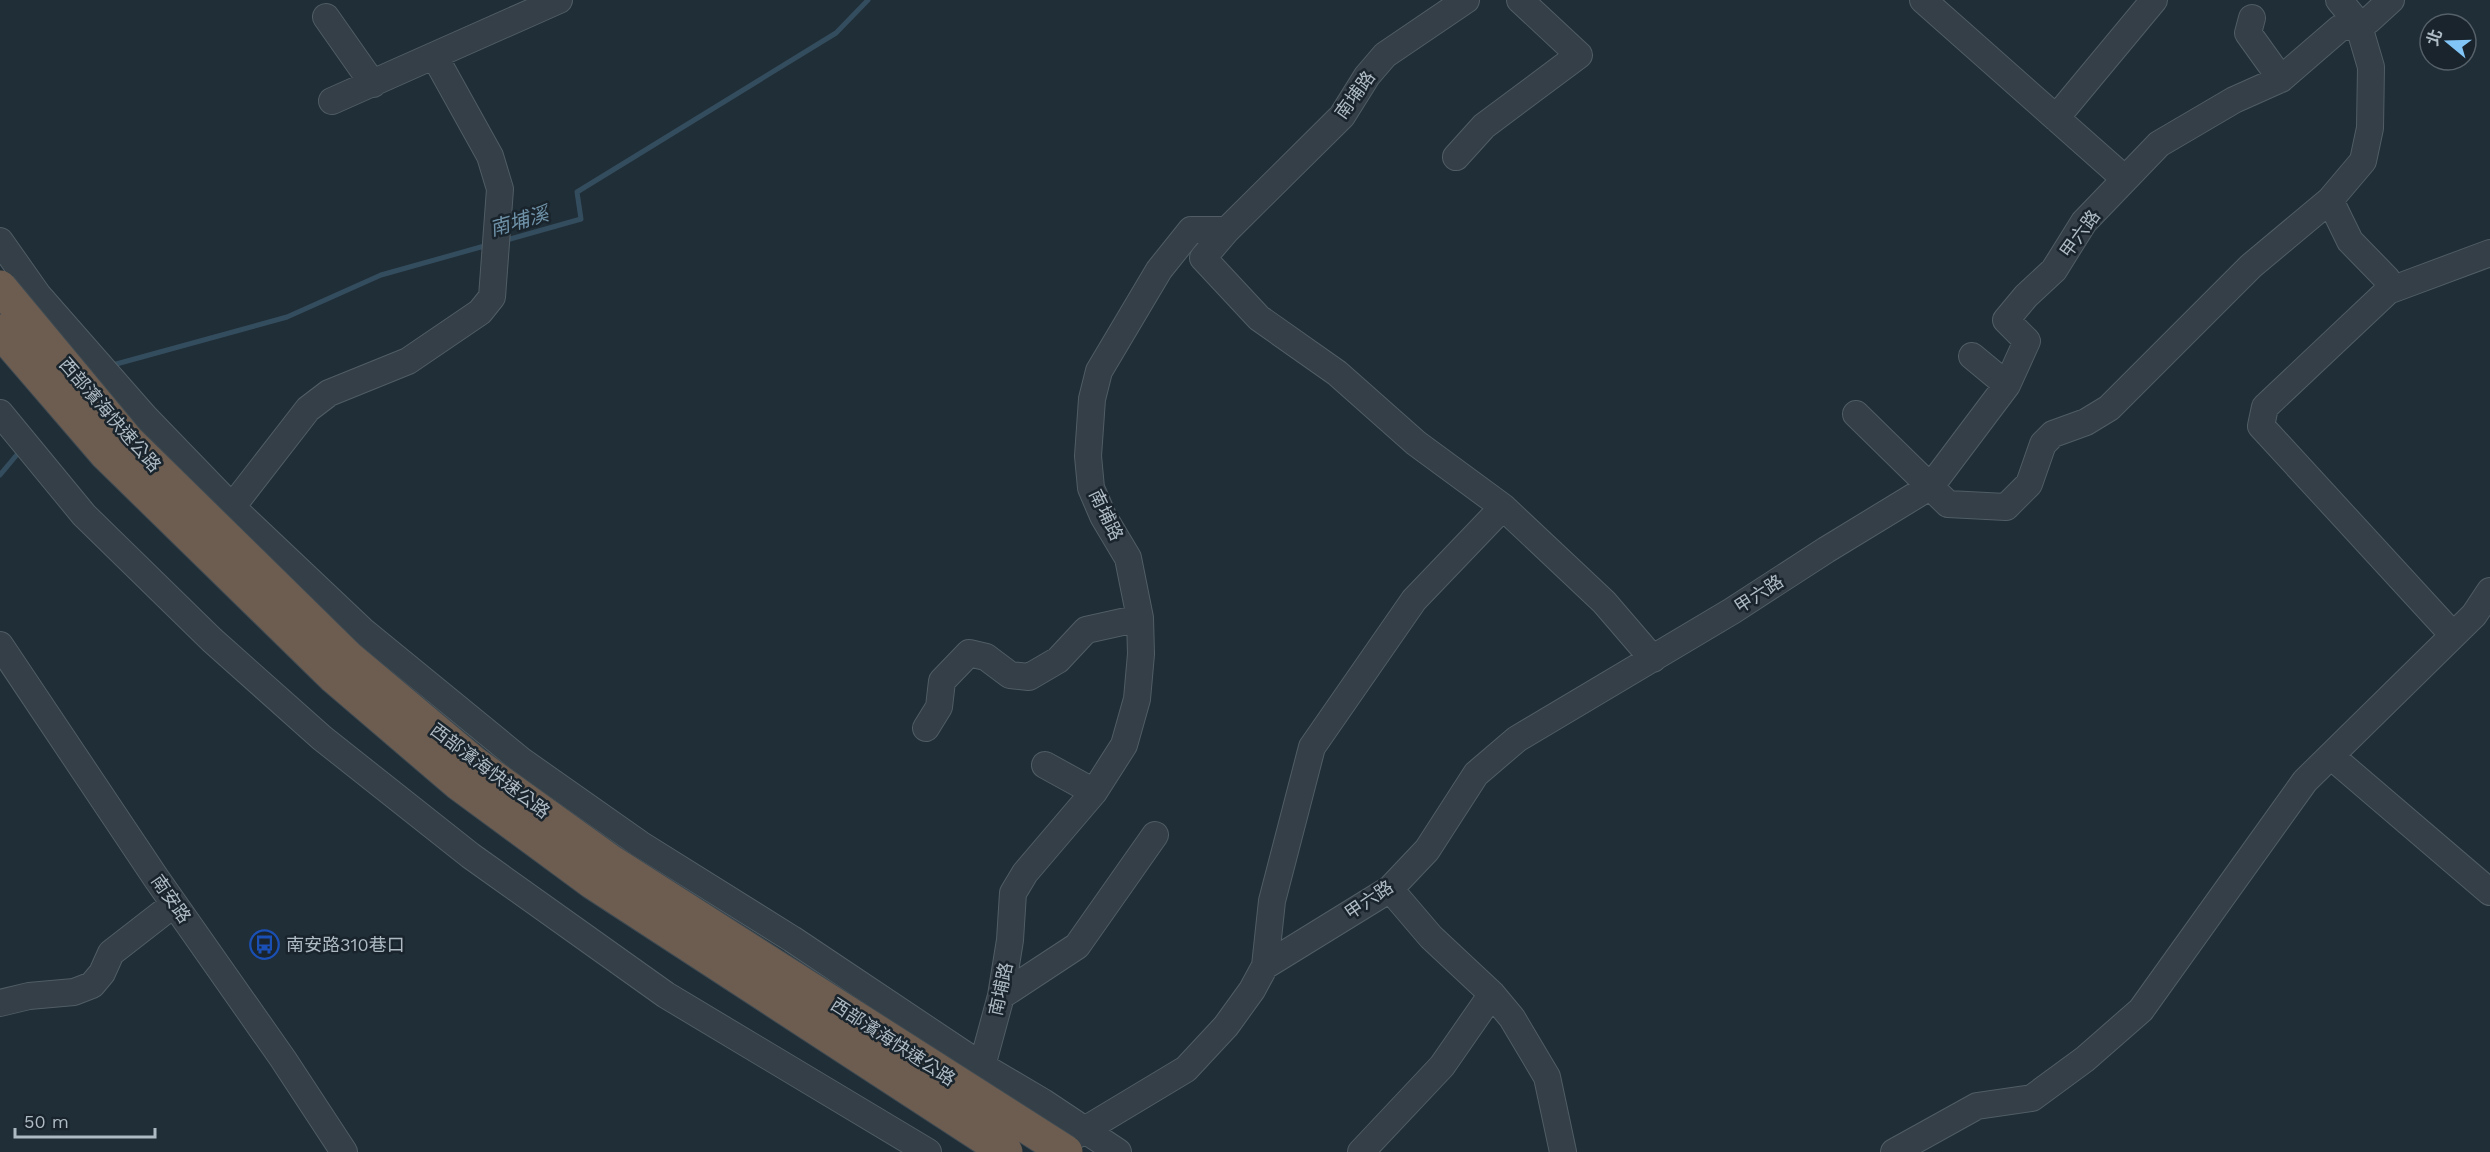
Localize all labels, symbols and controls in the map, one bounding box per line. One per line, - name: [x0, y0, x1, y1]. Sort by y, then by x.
- north arrow: [2418, 12, 2478, 72]
- text: 北: [2423, 27, 2446, 48]
- street label: 南埔路: [1330, 67, 1379, 123]
- water label: 南埔溪: [487, 200, 554, 241]
- street label: 甲六路: [2055, 206, 2104, 262]
- street label: 西部濱海快速公路: [55, 353, 166, 476]
- street label: 南埔路: [1085, 486, 1128, 544]
- street label: 甲六路: [1730, 570, 1787, 617]
- street label: 西部濱海快速公路: [426, 719, 554, 822]
- street label: 南安路: [147, 871, 195, 927]
- street label: 甲六路: [1340, 876, 1397, 923]
- bus stop icon: 南安路310巷口: [249, 929, 281, 961]
- place label: 南安路310巷口: [286, 934, 405, 955]
- street label: 南埔路: [985, 960, 1016, 1017]
- street label: 西部濱海快速公路: [827, 994, 959, 1090]
- scale bar: [15, 1101, 154, 1139]
- text: 50 m: [24, 1111, 69, 1132]

